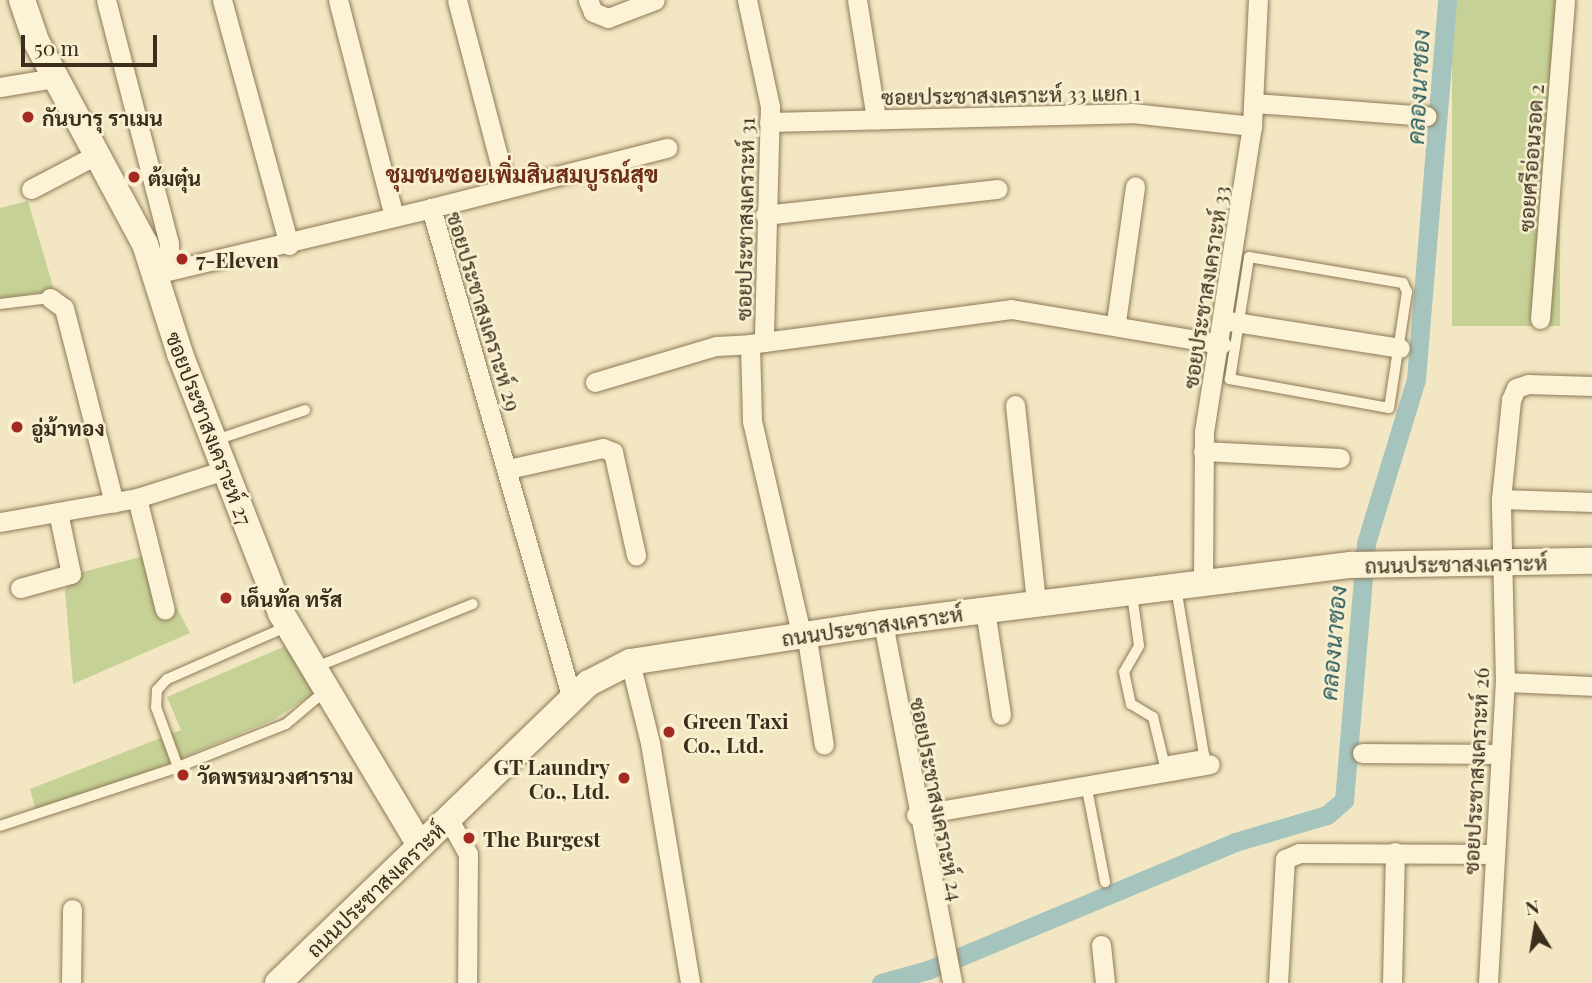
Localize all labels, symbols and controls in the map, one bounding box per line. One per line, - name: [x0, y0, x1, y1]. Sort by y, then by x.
- scale bar: [24, 21, 161, 65]
- water label: คลองนาซอง: [1401, 29, 1435, 145]
- text: 50 m: [34, 33, 79, 61]
- street label: ซอยประชาสงเคราะห์ 33 แยก 1: [881, 79, 1141, 109]
- street label: ซอยศรีอ่อนรอด 2: [1512, 83, 1548, 233]
- place label: กันบารุ ราเมน: [42, 104, 163, 130]
- marker: กันบารุ ราเมน: [20, 109, 36, 125]
- street label: ซอยประชาสงเคราะห์ 31: [730, 117, 758, 321]
- district label: ชุมชนซอยเพิ่มสินสมบูรณ์สุข: [385, 160, 659, 188]
- place label: ต้มตุ๋น: [148, 164, 201, 190]
- marker: ต้มตุ๋น: [126, 169, 142, 185]
- street label: ซอยประชาสงเคราะห์ 33: [1176, 184, 1234, 390]
- street label: ซอยประชาสงเคราะห์ 29: [443, 208, 527, 414]
- place label: 7-Eleven: [196, 246, 279, 272]
- marker: 7-Eleven: [174, 251, 190, 267]
- street label: ซอยประชาสงเคราะห์ 27: [162, 328, 258, 528]
- place label: อู่ม้าทอง: [31, 414, 105, 440]
- marker: อู่ม้าทอง: [9, 419, 25, 435]
- street label: ถนนประชาสงเคราะห์: [1364, 549, 1548, 577]
- water label: คลองนาซอง: [1314, 584, 1352, 702]
- place label: เด็นทัล ทรัส: [240, 585, 342, 611]
- marker: เด็นทัล ทรัส: [218, 590, 234, 606]
- street label: ถนนประชาสงเคราะห์: [780, 600, 964, 650]
- street label: ซอยประชาสงเคราะห์ 26: [1457, 667, 1493, 875]
- street label: ซอยประชาสงเคราะห์ 24: [906, 695, 970, 903]
- place label: Green Taxi Co., Ltd.: [683, 707, 789, 757]
- marker: Green Taxi Co., Ltd.: [661, 724, 677, 740]
- place label: GT Laundry Co., Ltd.: [493, 753, 610, 803]
- place label: วัดพรหมวงศาราม: [197, 762, 353, 788]
- marker: วัดพรหมวงศาราม: [175, 767, 191, 783]
- marker: GT Laundry Co., Ltd.: [616, 770, 632, 786]
- street label: ถนนประชาสงเคราะห์: [300, 816, 450, 962]
- place label: The Burgest: [483, 825, 601, 851]
- marker: The Burgest: [461, 830, 477, 846]
- north arrow: [1501, 892, 1571, 962]
- text: N: [1523, 892, 1541, 920]

